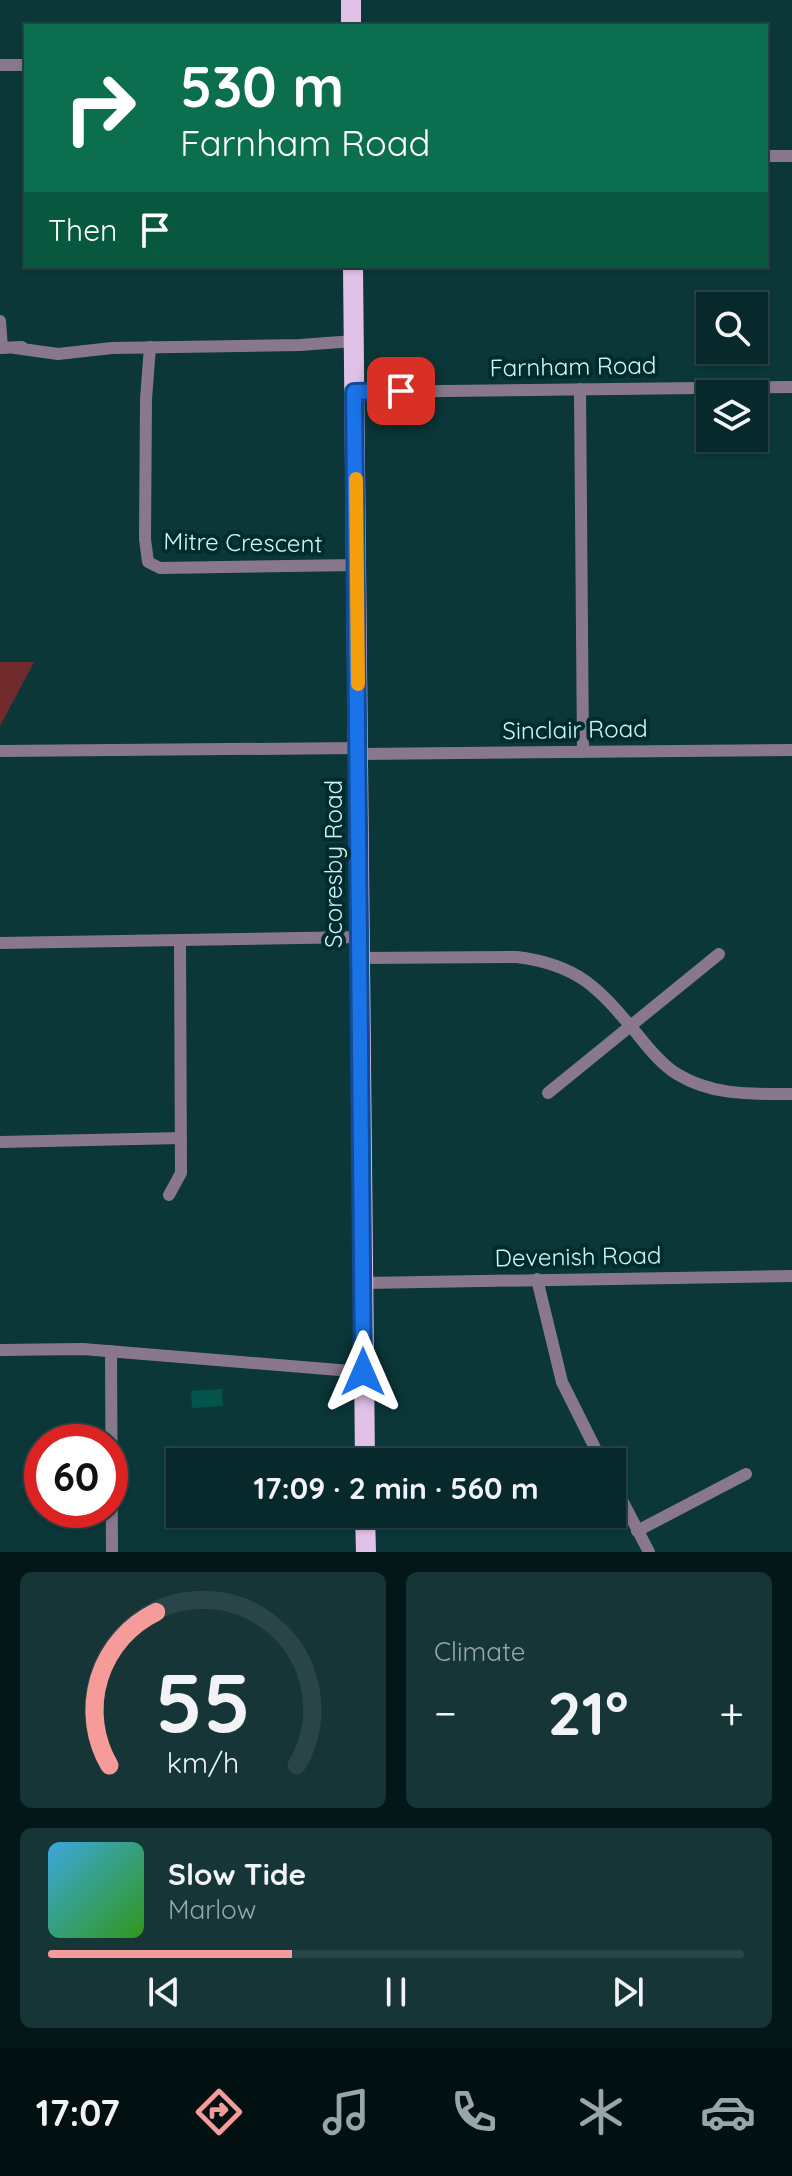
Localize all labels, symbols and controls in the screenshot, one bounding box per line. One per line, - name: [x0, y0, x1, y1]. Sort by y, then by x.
- text: 530 m: [180, 51, 344, 121]
- icon: right: [48, 56, 152, 160]
- text: Farnham Road: [180, 120, 430, 165]
- icon: arrive: [133, 208, 177, 252]
- text: Then: [48, 211, 117, 249]
- map controls: [696, 292, 768, 452]
- button: search: [696, 292, 768, 364]
- street label: Farnham Road: [489, 350, 657, 382]
- pin: [367, 357, 435, 425]
- icon: arrive: [379, 369, 423, 413]
- button: layers: [696, 380, 768, 452]
- street label: Mitre Crescent: [163, 526, 323, 558]
- street label: Sinclair Road: [502, 713, 648, 745]
- street label: Scoresby Road: [318, 780, 348, 948]
- street label: Devenish Road: [494, 1240, 662, 1272]
- position arrow: [321, 1330, 405, 1414]
- speed limit sign: 60: [24, 1424, 128, 1528]
- text: 17:09 · 2 min · 560 m: [253, 1469, 539, 1507]
- text: Climate: [434, 1635, 525, 1668]
- text: 55: [155, 1649, 251, 1753]
- text: 21°: [548, 1675, 629, 1750]
- text: −: [434, 1685, 457, 1740]
- text: +: [719, 1685, 744, 1740]
- text: km/h: [167, 1744, 239, 1780]
- text: Slow Tide: [168, 1855, 306, 1893]
- text: Marlow: [168, 1893, 256, 1926]
- icon: previous: [142, 1970, 186, 2014]
- icon: pause: [374, 1970, 418, 2014]
- icon: next: [606, 1970, 650, 2014]
- icon: directions: [191, 2084, 247, 2140]
- icon: music: [318, 2084, 374, 2140]
- icon: phone: [446, 2084, 502, 2140]
- icon: climate: [573, 2084, 629, 2140]
- icon: car: [700, 2084, 756, 2140]
- text: 17:07: [36, 2090, 120, 2135]

